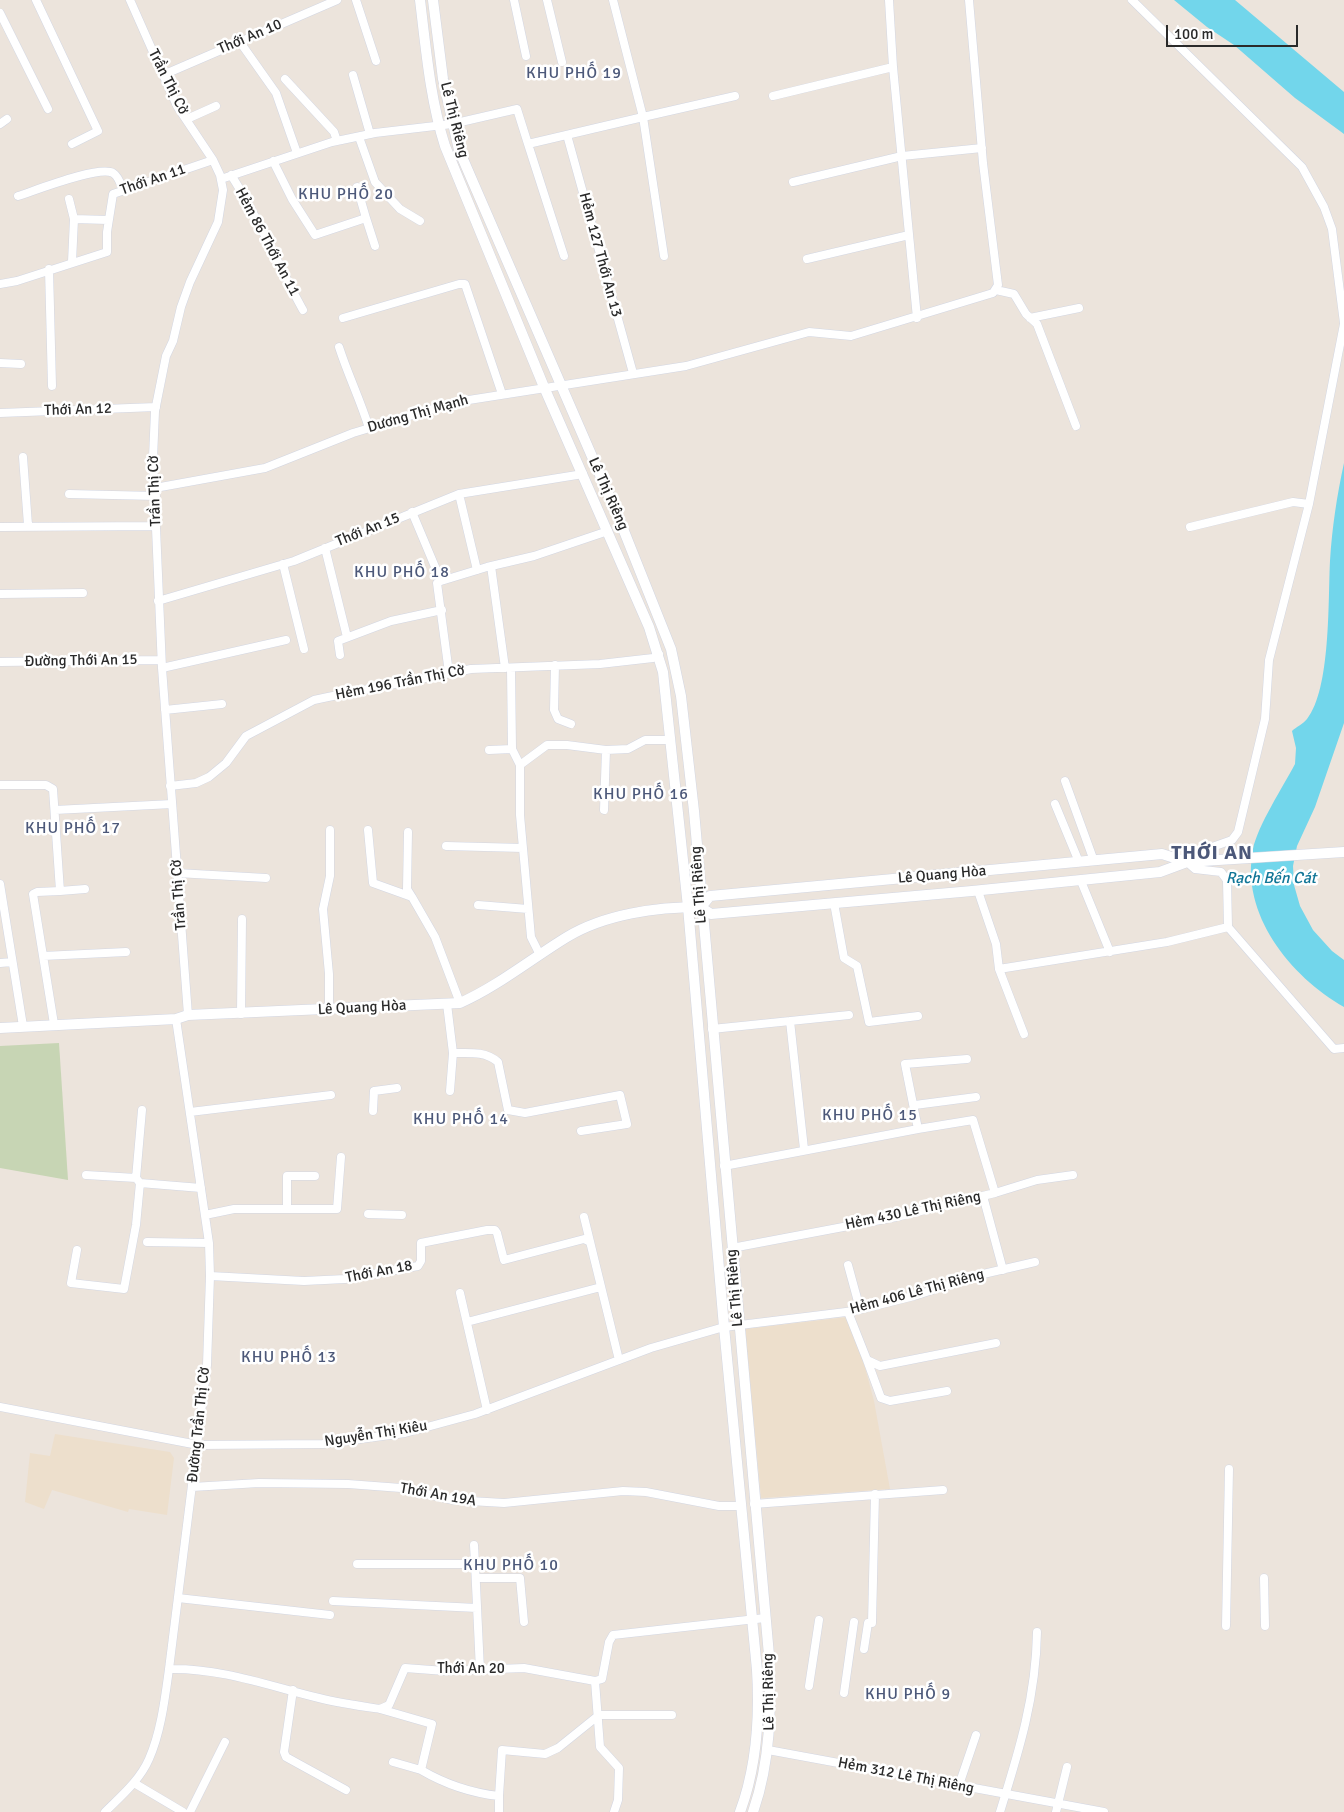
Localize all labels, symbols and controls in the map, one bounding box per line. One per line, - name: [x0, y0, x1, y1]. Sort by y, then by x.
- street label: Thới An 10: [215, 15, 285, 59]
- scale bar: [1169, 15, 1302, 47]
- text: 100 m: [1174, 25, 1214, 43]
- street label: Trần Thị Cờ: [144, 46, 192, 118]
- district label: KHU PHỐ 19: [525, 64, 623, 84]
- street label: Lê Thị Riêng: [436, 80, 472, 160]
- street label: Thới An 11: [118, 160, 188, 200]
- street label: Hẻm 86 Thới An 11: [231, 185, 303, 299]
- district label: KHU PHỐ 20: [297, 185, 395, 205]
- street label: Hẻm 127 Thới An 13: [575, 191, 625, 319]
- street label: Dương Thị Mạnh: [365, 391, 471, 437]
- street label: Thới An 12: [44, 400, 112, 420]
- street label: Trần Thị Cờ: [145, 455, 165, 527]
- street label: Lê Thị Riêng: [584, 455, 632, 533]
- street label: Thới An 15: [333, 509, 403, 551]
- district label: KHU PHỐ 18: [353, 563, 451, 583]
- street label: Đường Thới An 15: [24, 651, 138, 671]
- street label: Hẻm 196 Trần Thị Cờ: [334, 662, 466, 704]
- district label: KHU PHỐ 16: [592, 785, 690, 805]
- district label: KHU PHỐ 17: [24, 819, 122, 839]
- district label: THỚI AN: [1170, 842, 1254, 866]
- street label: Lê Thị Riêng: [687, 846, 711, 924]
- street label: Trần Thị Cờ: [168, 859, 190, 931]
- street label: Lê Quang Hòa: [897, 862, 987, 888]
- water label: Rạch Bến Cát: [1226, 869, 1316, 889]
- street label: Lê Quang Hòa: [317, 997, 407, 1019]
- district label: KHU PHỐ 15: [821, 1106, 919, 1126]
- district label: KHU PHỐ 14: [412, 1110, 510, 1130]
- street label: Hẻm 430 Lê Thị Riêng: [843, 1188, 983, 1234]
- street label: Lê Thị Riêng: [723, 1248, 747, 1328]
- street label: Thới An 18: [344, 1257, 414, 1287]
- street label: Hẻm 406 Lê Thị Riêng: [848, 1265, 986, 1319]
- district label: KHU PHỐ 13: [240, 1348, 338, 1368]
- street label: Đường Trần Thị Cờ: [184, 1366, 214, 1484]
- street label: Nguyễn Thị Kiêu: [323, 1417, 429, 1451]
- street label: Thới An 19A: [399, 1479, 477, 1511]
- district label: KHU PHỐ 10: [462, 1556, 560, 1576]
- street label: Lê Thị Riêng: [759, 1653, 779, 1731]
- street label: Thới An 20: [437, 1660, 505, 1678]
- district label: KHU PHỐ 9: [864, 1685, 952, 1705]
- street label: Hẻm 312 Lê Thị Riêng: [836, 1754, 976, 1798]

